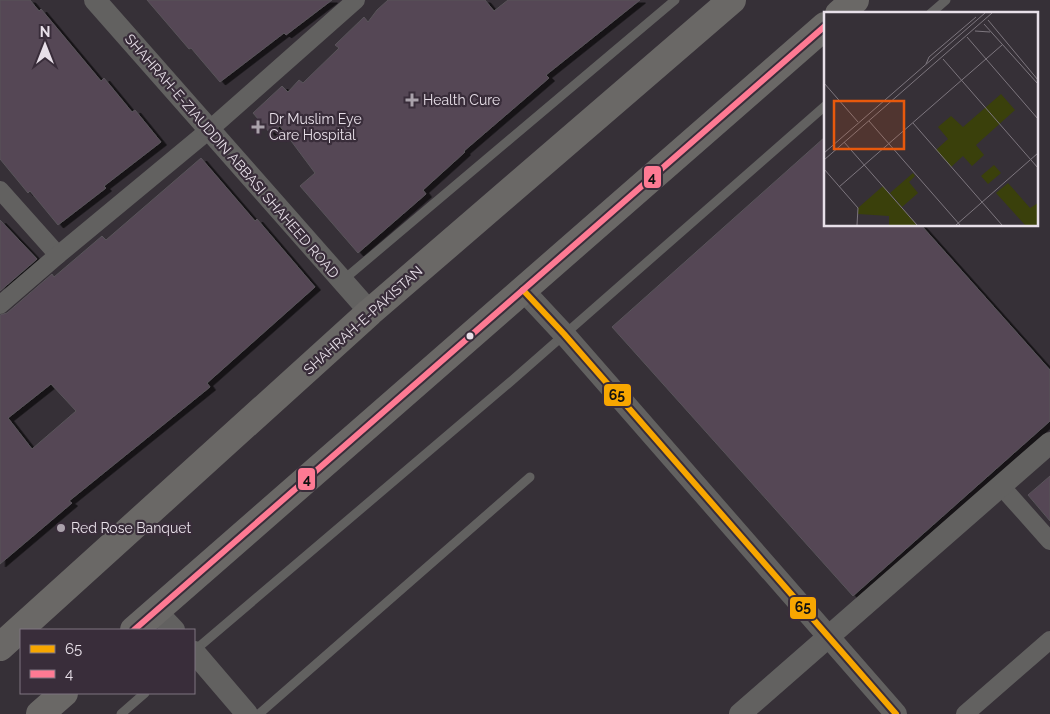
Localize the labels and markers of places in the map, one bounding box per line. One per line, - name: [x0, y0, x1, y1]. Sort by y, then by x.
- place label: Health Cure: [423, 92, 500, 108]
- marker: Health Cure: [405, 93, 419, 107]
- place label: Dr Muslim Eye Care Hospital: [269, 111, 362, 143]
- marker: Dr Muslim Eye Care Hospital: [251, 120, 265, 134]
- unlabelled marker: [465, 331, 475, 341]
- place label: Red Rose Banquet: [71, 520, 191, 536]
- marker: Red Rose Banquet: [55, 522, 67, 534]

